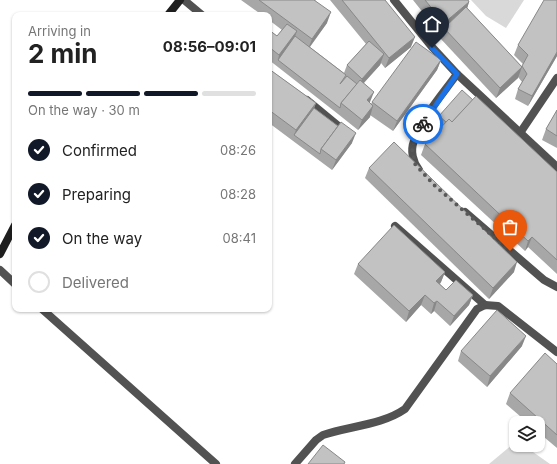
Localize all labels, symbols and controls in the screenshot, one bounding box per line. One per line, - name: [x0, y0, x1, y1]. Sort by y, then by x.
- pin: [415, 7.0, 449, 48]
- icon: home: [421, 13, 443, 35]
- text: Arriving in: [28, 23, 91, 39]
- text: 08:56–09:01: [163, 37, 256, 56]
- text: 2 min: [28, 38, 98, 69]
- text: On the way · 30 m: [28, 102, 140, 118]
- courier: [403, 104, 443, 144]
- icon: bike: [412, 113, 434, 135]
- icon: check: [28, 139, 50, 161]
- text: Confirmed: [62, 141, 137, 160]
- text: 08:26: [220, 142, 256, 158]
- icon: check: [28, 183, 50, 205]
- text: Preparing: [62, 185, 131, 204]
- text: 08:28: [220, 186, 256, 202]
- pin: [493, 210, 527, 251]
- icon: bag: [499, 216, 521, 238]
- icon: check: [28, 227, 50, 249]
- text: On the way: [62, 229, 142, 248]
- text: 08:41: [223, 230, 256, 246]
- text: Delivered: [62, 273, 129, 292]
- map controls: [509, 416, 545, 452]
- button: layers: [509, 416, 545, 452]

